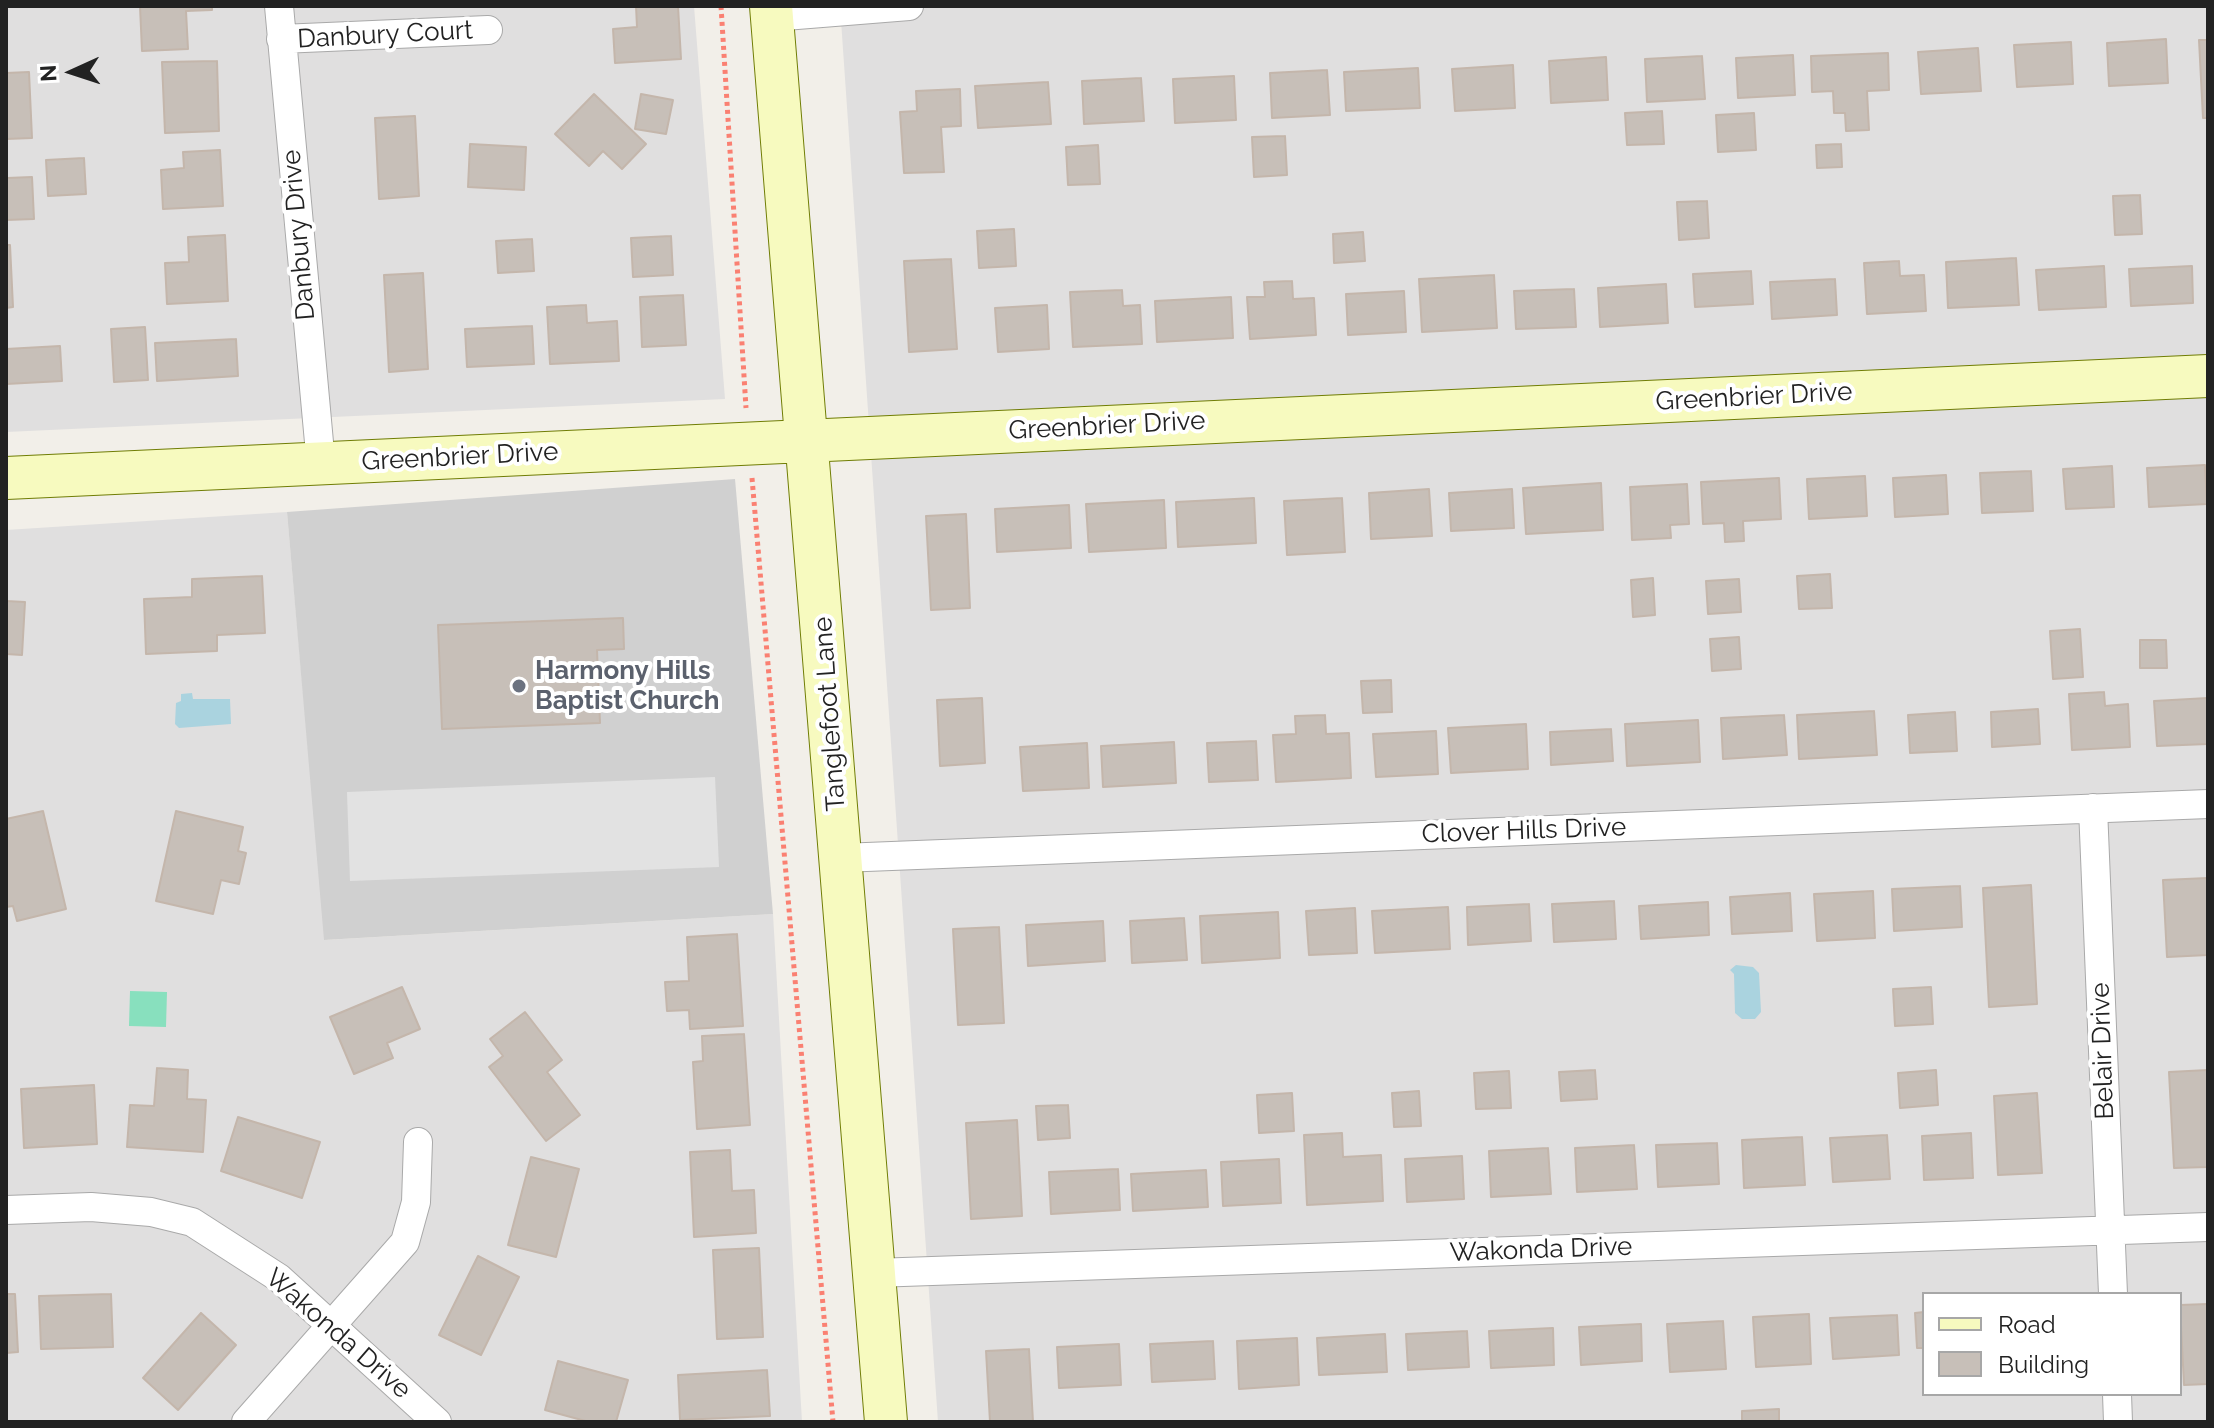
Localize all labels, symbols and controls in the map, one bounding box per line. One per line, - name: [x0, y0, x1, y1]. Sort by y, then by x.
- street label: Danbury Court: [296, 15, 474, 55]
- north arrow: [32, 32, 112, 112]
- text: N: [35, 64, 61, 82]
- street label: Danbury Drive: [276, 148, 322, 322]
- street label: Greenbrier Drive: [1655, 376, 1853, 418]
- street label: Greenbrier Drive: [1008, 405, 1206, 447]
- street label: Greenbrier Drive: [361, 436, 559, 478]
- street label: Tanglefoot Lane: [808, 616, 852, 812]
- place label: Harmony Hills Baptist Church: [535, 655, 719, 716]
- marker: Harmony Hills Baptist Church: [510, 677, 528, 695]
- street label: Clover Hills Drive: [1421, 812, 1627, 850]
- street label: Belair Drive: [2085, 982, 2121, 1120]
- street label: Wakonda Drive: [1449, 1231, 1633, 1269]
- street label: Wakonda Drive: [259, 1262, 417, 1406]
- legend: [1922, 1292, 2182, 1396]
- text: Road: [1998, 1310, 2056, 1339]
- text: Building: [1998, 1350, 2089, 1379]

